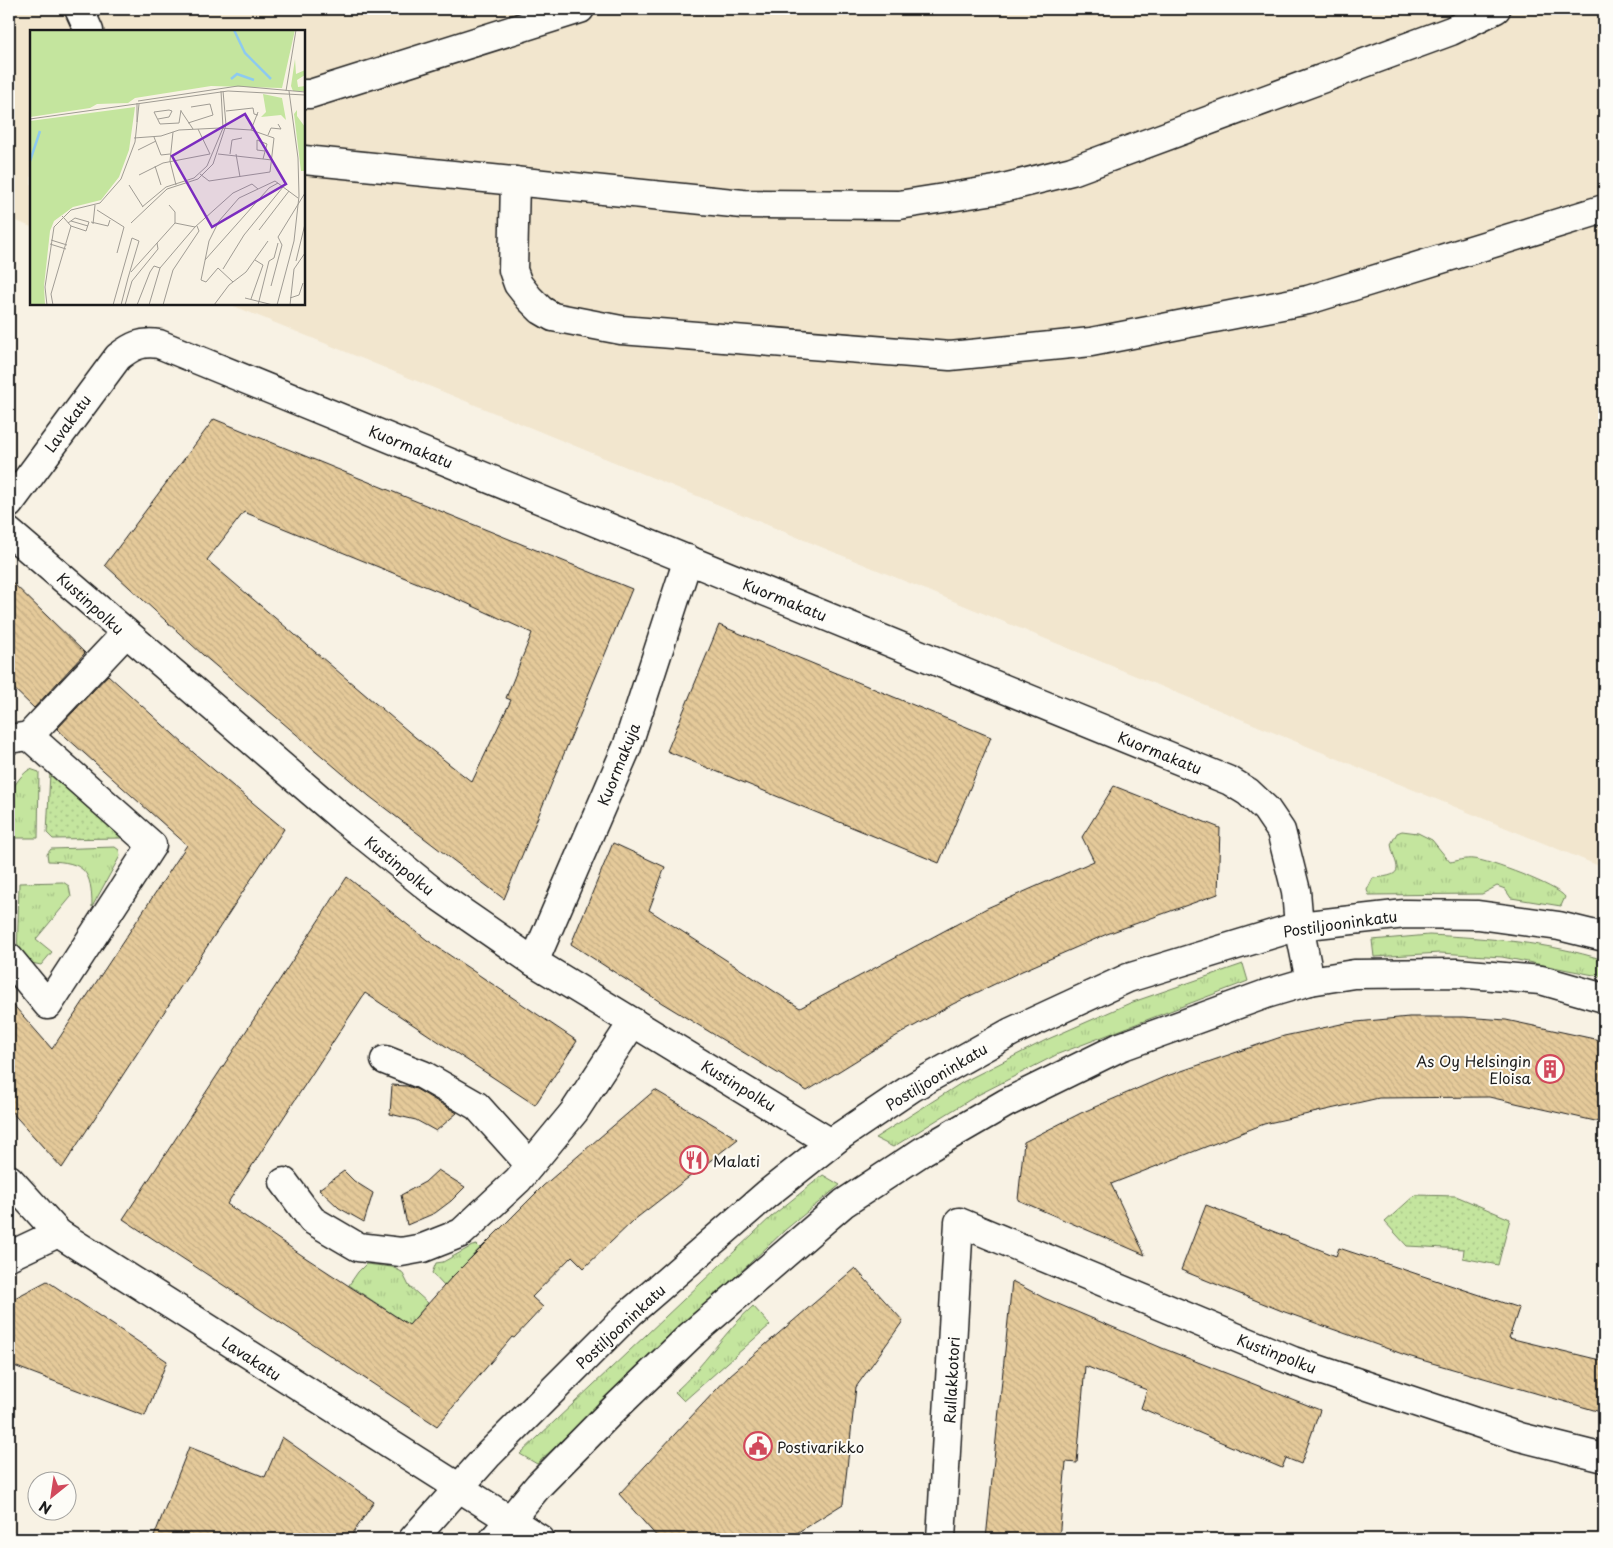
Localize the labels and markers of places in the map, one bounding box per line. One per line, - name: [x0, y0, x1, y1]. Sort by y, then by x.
- place label: As Oy Helsingin Eloisa: [1416, 1049, 1532, 1089]
- building icon: As Oy Helsingin Eloisa: [1535, 1054, 1565, 1084]
- restaurant icon: Malati: [679, 1145, 709, 1175]
- place label: Malati: [713, 1149, 760, 1172]
- public building icon: Postivarikko: [743, 1431, 773, 1461]
- place label: Postivarikko: [777, 1435, 864, 1458]

